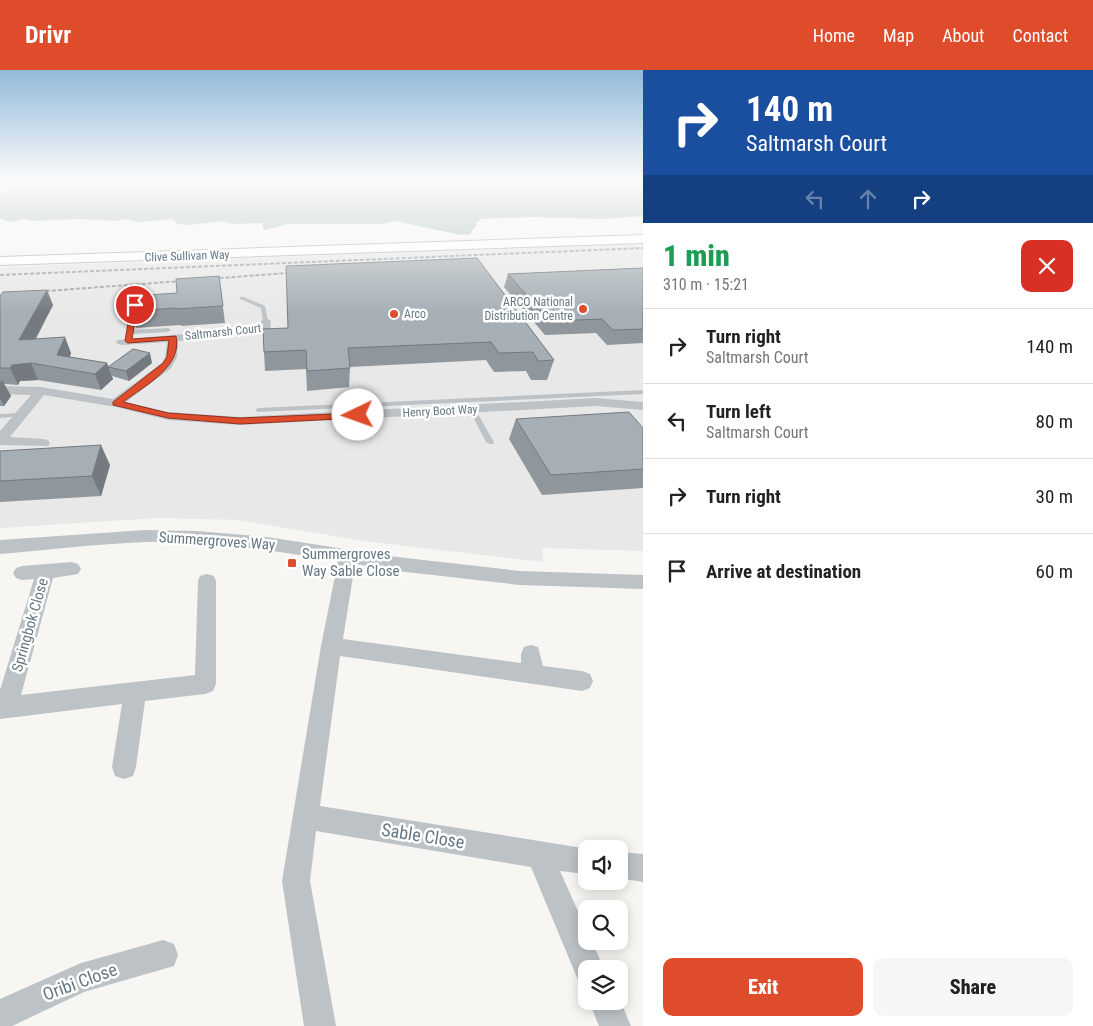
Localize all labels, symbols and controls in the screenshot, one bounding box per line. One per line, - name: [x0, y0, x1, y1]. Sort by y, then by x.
- text: Drivr: [25, 21, 71, 49]
- text: Home: [813, 25, 855, 46]
- text: Map: [883, 25, 914, 46]
- text: About: [942, 25, 984, 46]
- text: Contact: [1012, 25, 1068, 46]
- text: 140 m: [746, 89, 833, 130]
- icon: right: [663, 90, 728, 155]
- text: Saltmarsh Court: [746, 131, 887, 156]
- icon: left: [801, 185, 829, 213]
- icon: ahead: [854, 185, 882, 213]
- icon: right: [907, 185, 935, 213]
- text: 1 min: [663, 238, 730, 273]
- button: close: [1021, 240, 1073, 292]
- street label: Clive Sullivan Way: [144, 248, 230, 264]
- text: 310 m · 15:21: [663, 275, 749, 294]
- pin: [114, 284, 156, 326]
- icon: arrive: [121, 291, 149, 319]
- place label: ARCO National Distribution Centre: [484, 295, 573, 323]
- marker: ARCO National Distribution Centre: [577, 303, 589, 315]
- place label: Arco: [404, 307, 426, 321]
- marker: Arco: [388, 308, 400, 320]
- street label: Saltmarsh Court: [184, 321, 262, 343]
- text: Turn right: [706, 325, 781, 348]
- icon: right: [663, 332, 691, 360]
- text: 140 m: [1026, 335, 1073, 358]
- text: Saltmarsh Court: [706, 348, 808, 367]
- position arrow: [331, 388, 383, 440]
- text: Turn left: [706, 400, 771, 423]
- street label: Henry Boot Way: [402, 402, 478, 420]
- icon: left: [663, 407, 691, 435]
- text: 80 m: [1036, 410, 1073, 433]
- text: Saltmarsh Court: [706, 423, 808, 442]
- icon: right: [663, 482, 691, 510]
- text: Turn right: [706, 485, 781, 508]
- text: 30 m: [1036, 485, 1073, 508]
- street label: Summergroves Way: [158, 528, 276, 554]
- place label: Summergroves Way Sable Close: [302, 545, 400, 580]
- marker: Summergroves Way Sable Close: [286, 557, 298, 569]
- icon: arrive: [663, 557, 691, 585]
- text: Arrive at destination: [706, 560, 861, 583]
- text: 60 m: [1036, 560, 1073, 583]
- street label: Springbok Close: [8, 576, 52, 674]
- street label: Sable Close: [380, 819, 466, 852]
- map controls: [578, 840, 628, 1010]
- button: sound: [578, 840, 628, 890]
- button: search: [578, 900, 628, 950]
- street label: Oribi Close: [40, 958, 120, 1005]
- button: Exit: [663, 958, 863, 1016]
- button: Share: [873, 958, 1073, 1016]
- button: layers: [578, 960, 628, 1010]

